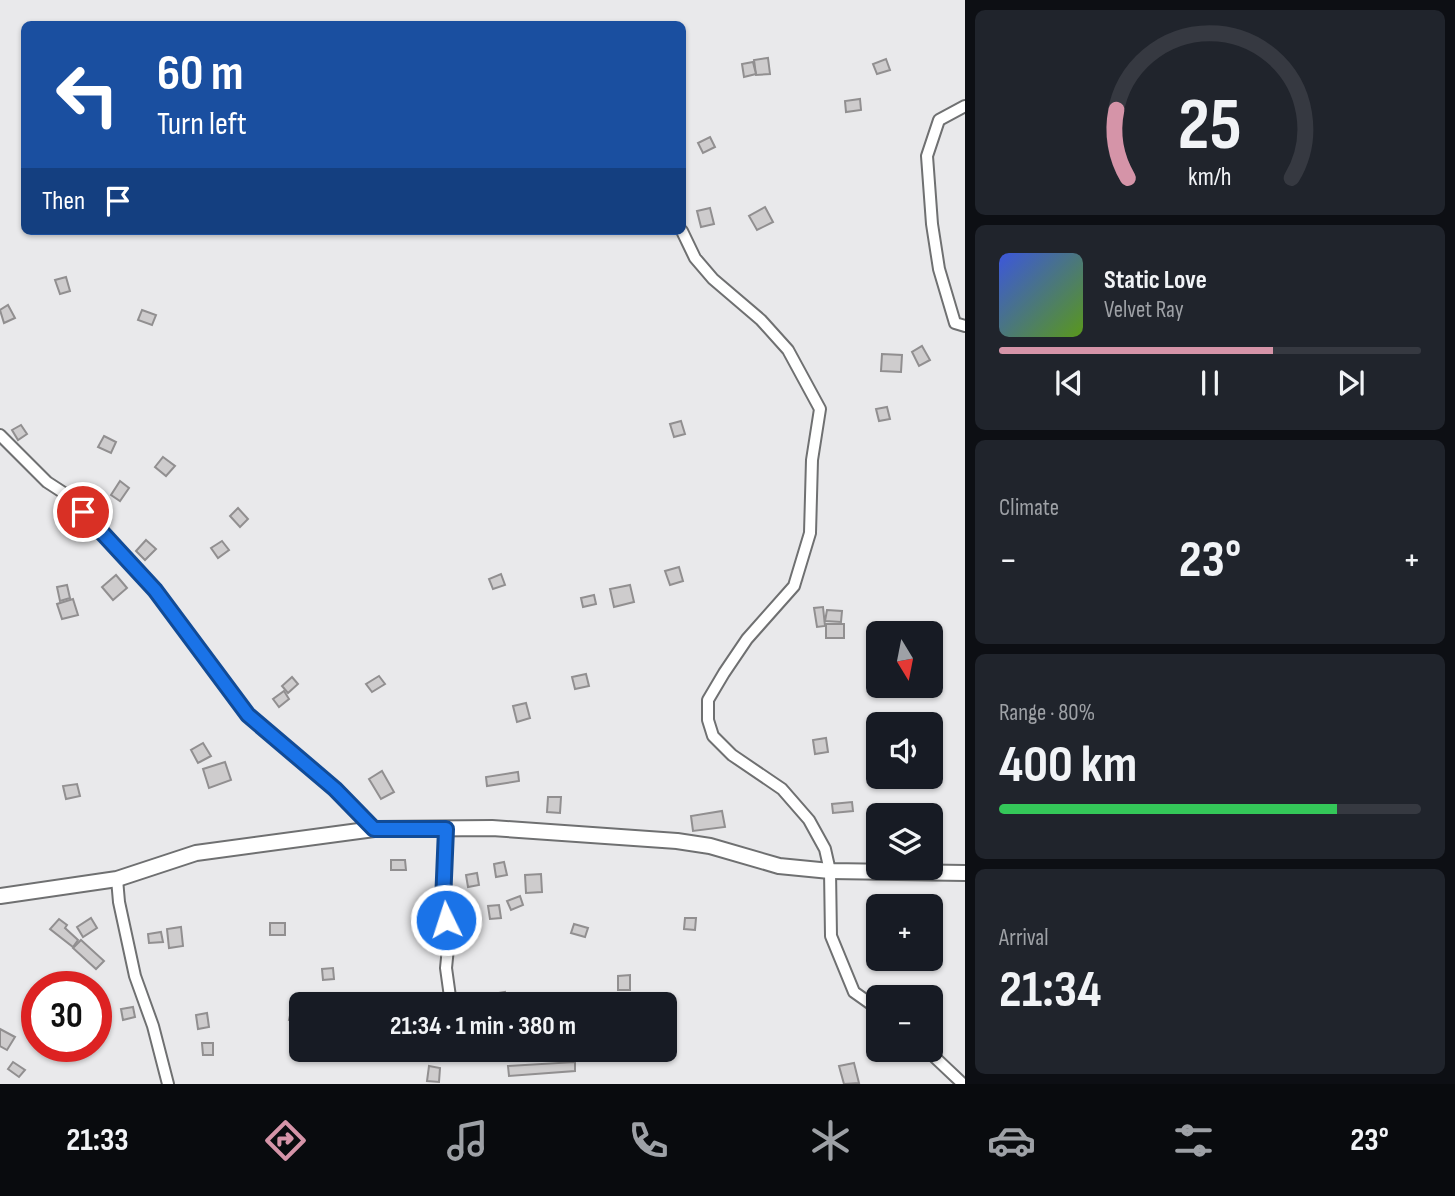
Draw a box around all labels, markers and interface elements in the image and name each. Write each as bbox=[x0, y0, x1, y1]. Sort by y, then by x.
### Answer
text: 60 m bbox=[157, 45, 244, 104]
icon: left bbox=[42, 49, 133, 140]
text: 25 bbox=[1178, 83, 1242, 171]
text: Turn left bbox=[157, 105, 247, 144]
text: km/h bbox=[1188, 162, 1232, 193]
icon: arrive bbox=[99, 182, 137, 220]
text: Then bbox=[42, 186, 85, 217]
text: Static Love bbox=[1104, 265, 1207, 296]
text: Velvet Ray bbox=[1104, 296, 1184, 324]
icon: previous bbox=[1050, 364, 1088, 402]
icon: pause bbox=[1191, 364, 1229, 402]
icon: next bbox=[1332, 364, 1370, 402]
pin bbox=[53, 482, 113, 542]
icon: arrive bbox=[64, 493, 102, 531]
text: Climate bbox=[999, 494, 1059, 522]
text: 23° bbox=[1179, 529, 1241, 592]
text: − bbox=[999, 538, 1018, 583]
text: + bbox=[1402, 538, 1421, 583]
north arrow bbox=[866, 621, 943, 698]
map controls bbox=[866, 621, 943, 1062]
text: Range · 80% bbox=[999, 699, 1095, 727]
button: sound bbox=[866, 712, 943, 789]
text: 400 km bbox=[999, 734, 1137, 797]
button: layers bbox=[866, 803, 943, 880]
position arrow bbox=[409, 883, 483, 957]
button: + bbox=[866, 894, 943, 971]
text: Arrival bbox=[999, 924, 1048, 952]
text: 21:34 bbox=[999, 959, 1101, 1022]
speed limit sign: 30 bbox=[21, 971, 112, 1062]
button: − bbox=[866, 985, 943, 1062]
text: 21:34 · 1 min · 380 m bbox=[390, 1011, 576, 1042]
icon: directions bbox=[261, 1116, 310, 1165]
icon: music bbox=[443, 1116, 492, 1165]
icon: phone bbox=[624, 1116, 673, 1165]
icon: climate bbox=[806, 1116, 855, 1165]
icon: car bbox=[987, 1116, 1036, 1165]
icon: filters bbox=[1169, 1116, 1218, 1165]
text: 21:33 bbox=[66, 1121, 129, 1160]
text: 23° bbox=[1350, 1121, 1389, 1160]

